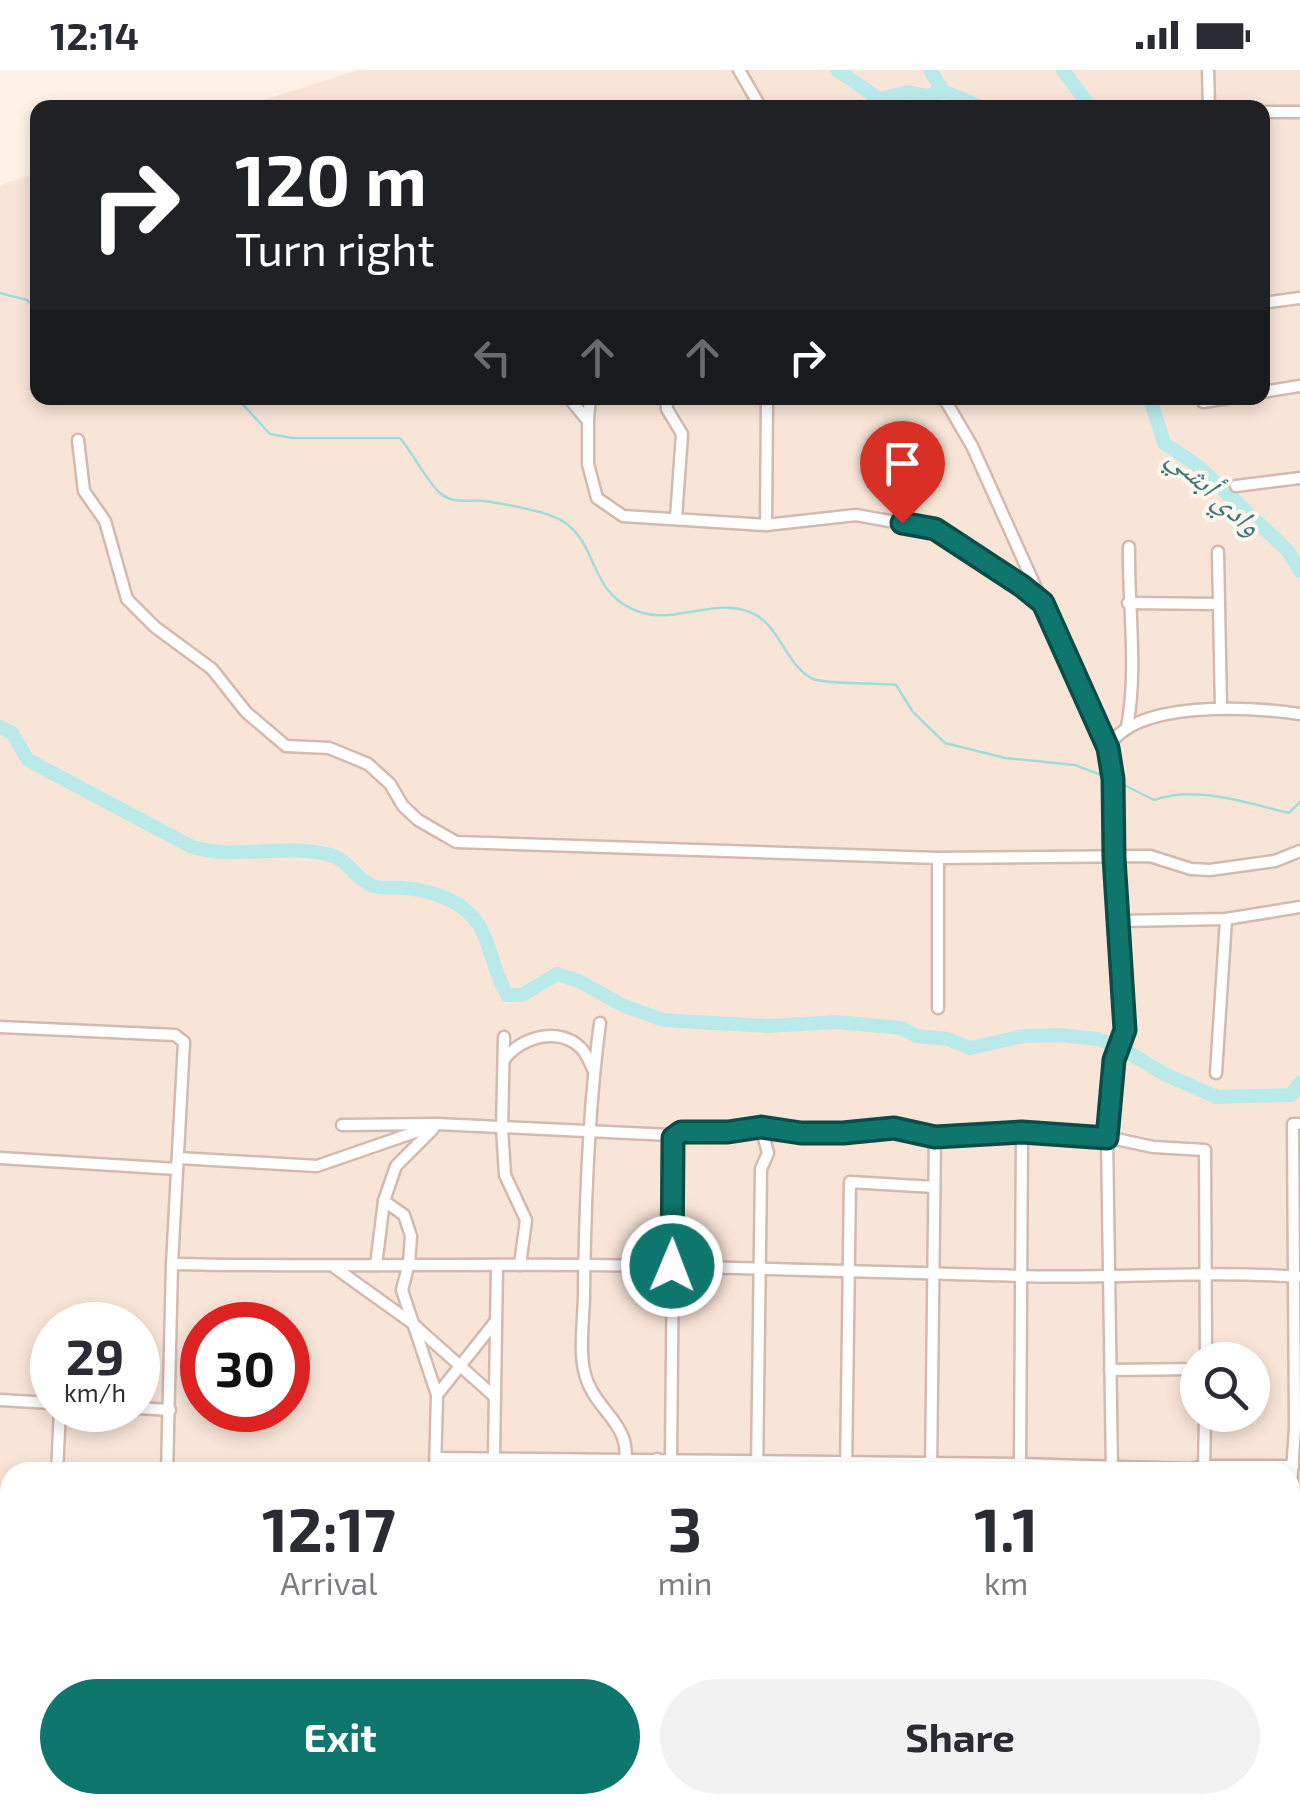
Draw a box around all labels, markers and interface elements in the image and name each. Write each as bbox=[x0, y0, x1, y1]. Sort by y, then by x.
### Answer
text: 12:14 bbox=[50, 12, 139, 58]
text: 120 m bbox=[235, 136, 427, 220]
icon: right bbox=[70, 140, 200, 270]
text: Turn right bbox=[235, 221, 435, 275]
icon: left bbox=[465, 330, 520, 385]
icon: ahead bbox=[570, 330, 625, 385]
icon: ahead bbox=[675, 330, 730, 385]
icon: right bbox=[780, 330, 835, 385]
pin bbox=[860, 421, 945, 524]
icon: arrive bbox=[875, 436, 930, 491]
water label: وادي أبشي bbox=[1157, 438, 1270, 548]
position arrow bbox=[620, 1214, 724, 1318]
speed limit sign: 30 bbox=[180, 1302, 310, 1432]
text: 29 bbox=[66, 1325, 124, 1385]
map controls bbox=[1180, 1342, 1270, 1432]
button: search bbox=[1180, 1342, 1270, 1432]
text: km/h bbox=[64, 1377, 126, 1407]
text: 12:17 bbox=[262, 1492, 396, 1564]
text: 3 bbox=[668, 1492, 702, 1564]
text: 1.1 bbox=[974, 1492, 1038, 1564]
text: Arrival bbox=[280, 1563, 378, 1601]
text: min bbox=[658, 1563, 712, 1601]
text: km bbox=[984, 1563, 1028, 1601]
button: Exit bbox=[40, 1679, 640, 1794]
button: Share bbox=[660, 1679, 1260, 1794]

